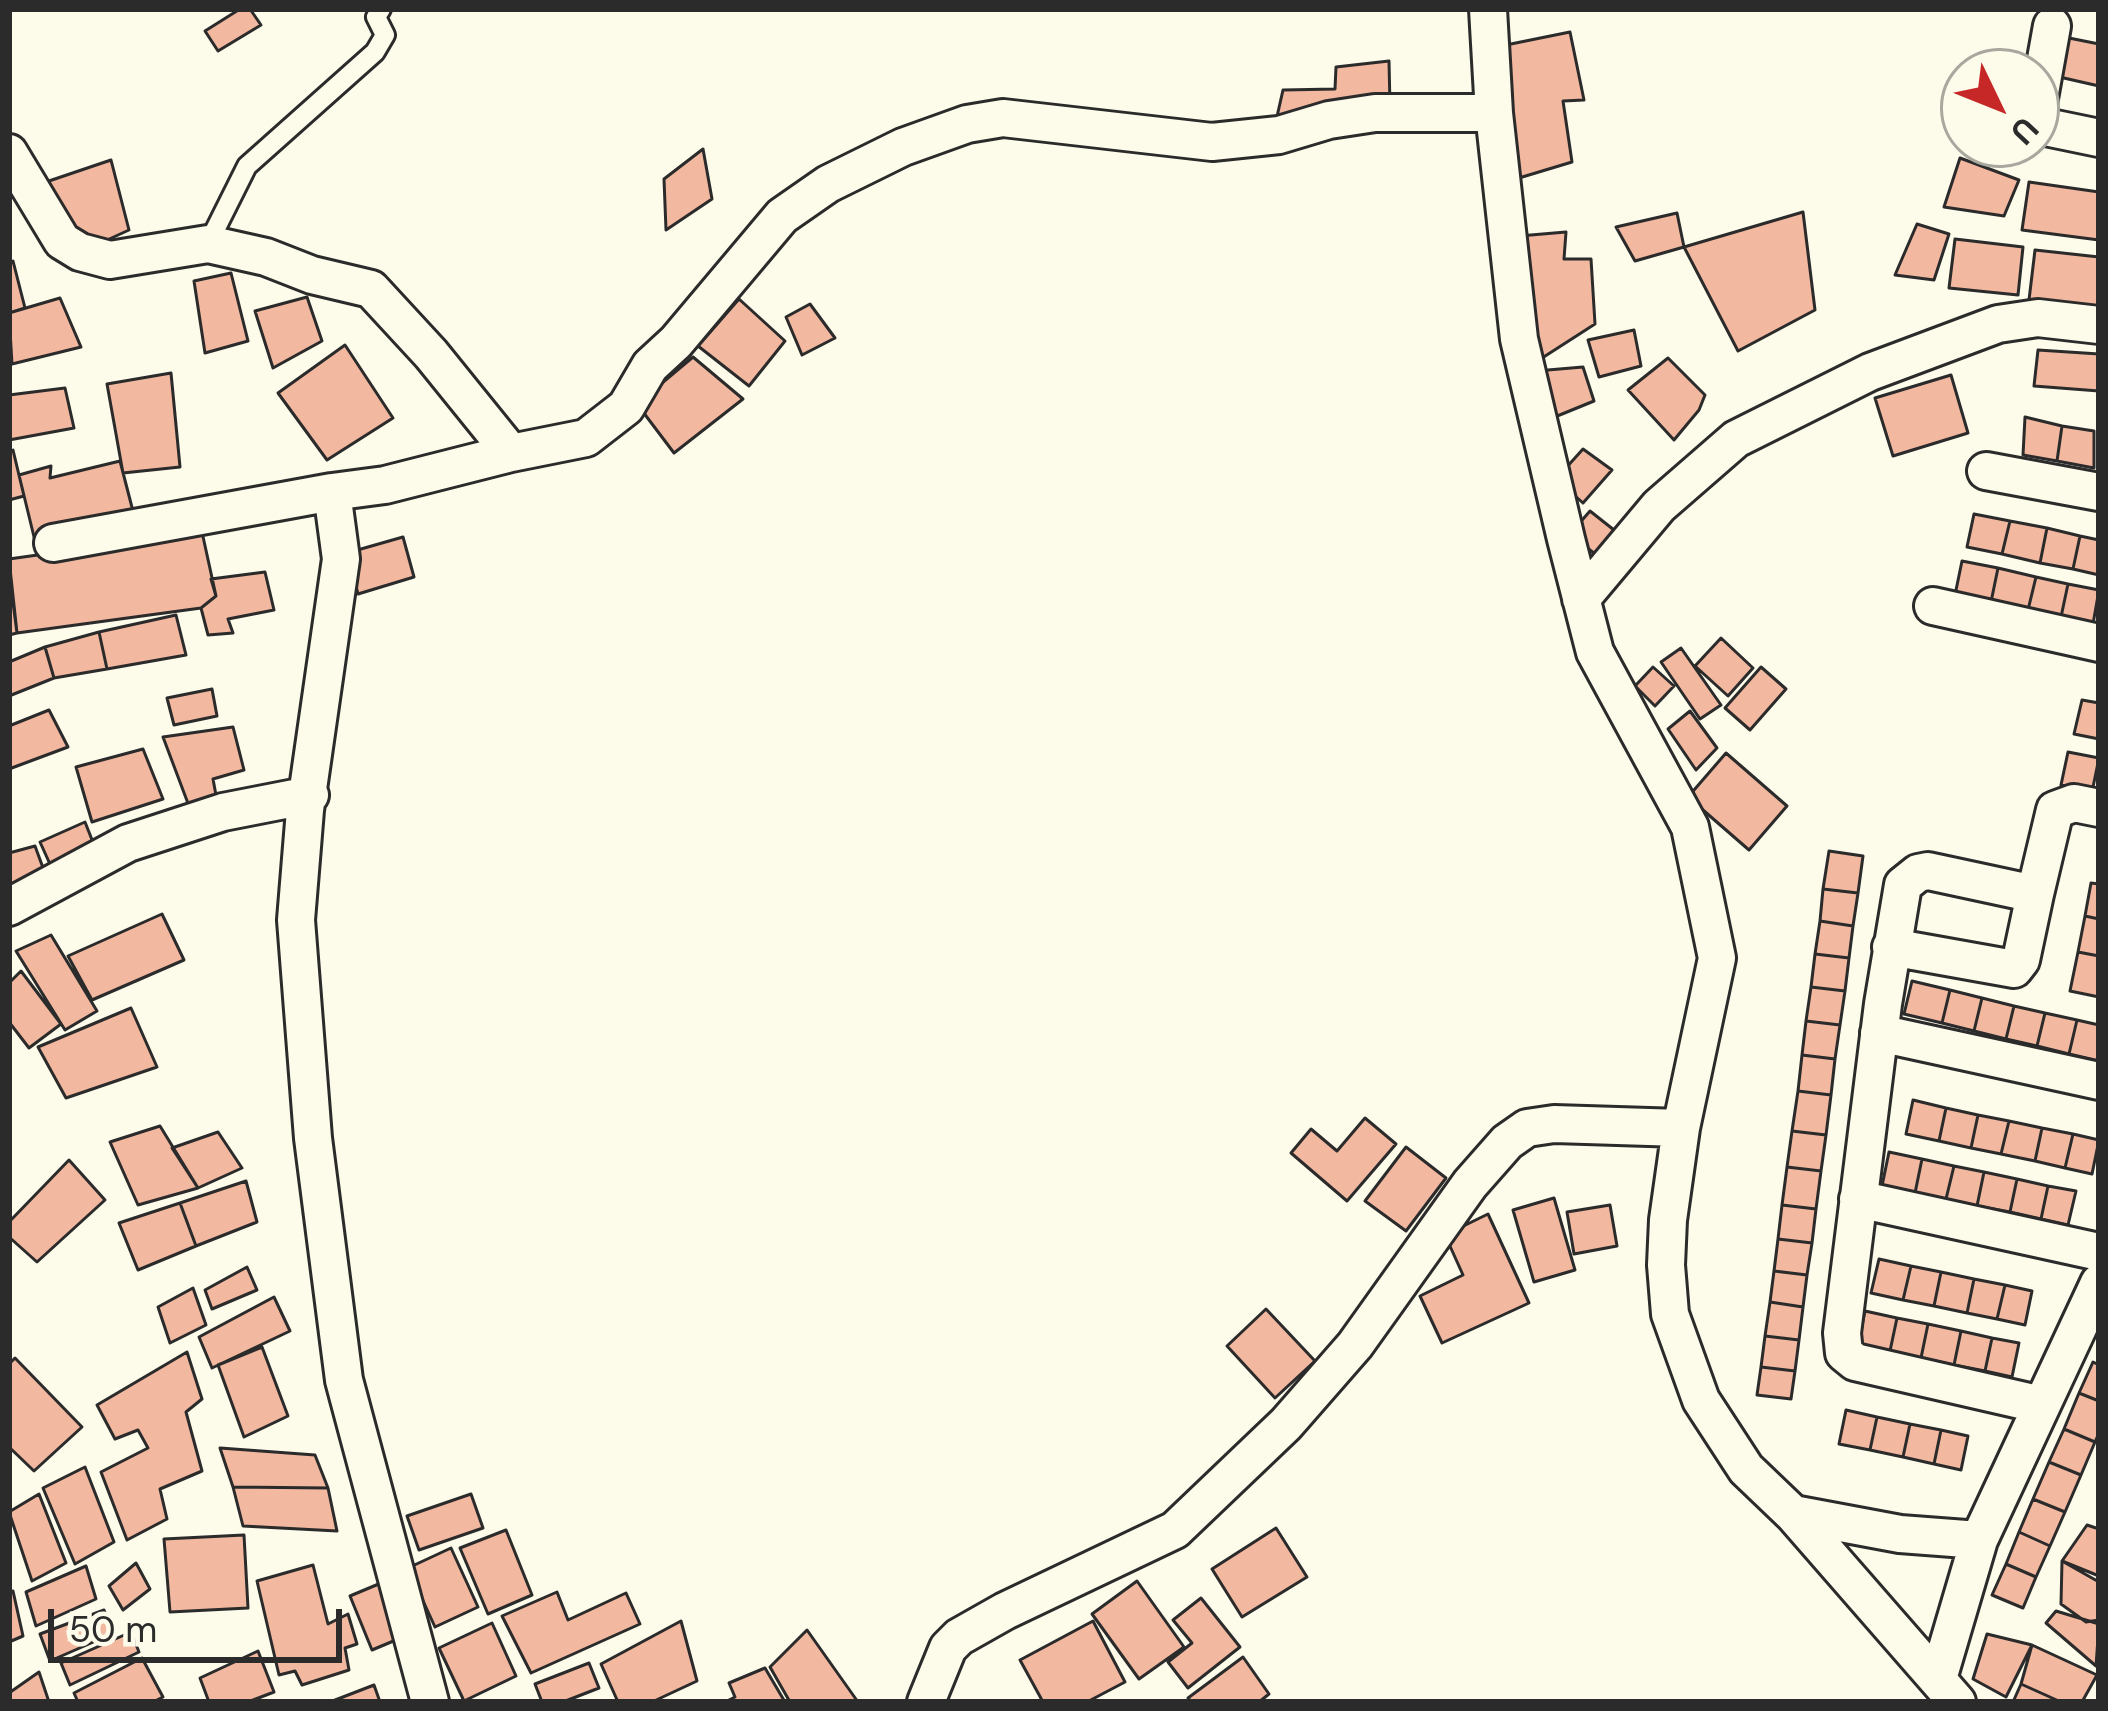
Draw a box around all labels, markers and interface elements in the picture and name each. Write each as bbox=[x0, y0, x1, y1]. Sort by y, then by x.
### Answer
north arrow bbox=[1940, 48, 2060, 168]
text: U bbox=[2001, 108, 2048, 154]
scale bar bbox=[54, 1585, 348, 1659]
text: 50 m bbox=[69, 1606, 157, 1653]

